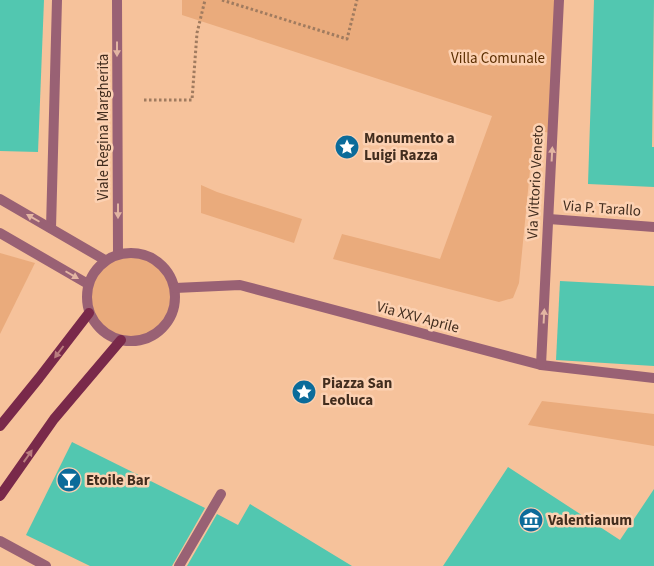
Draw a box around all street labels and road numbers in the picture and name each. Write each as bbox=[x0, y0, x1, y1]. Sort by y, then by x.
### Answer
street label: Viale Regina Margherita bbox=[93, 54, 114, 200]
street label: Via Vittorio Veneto bbox=[522, 124, 549, 240]
street label: Via P. Tarallo bbox=[562, 195, 642, 222]
street label: Via XXV Aprile bbox=[374, 296, 462, 339]

